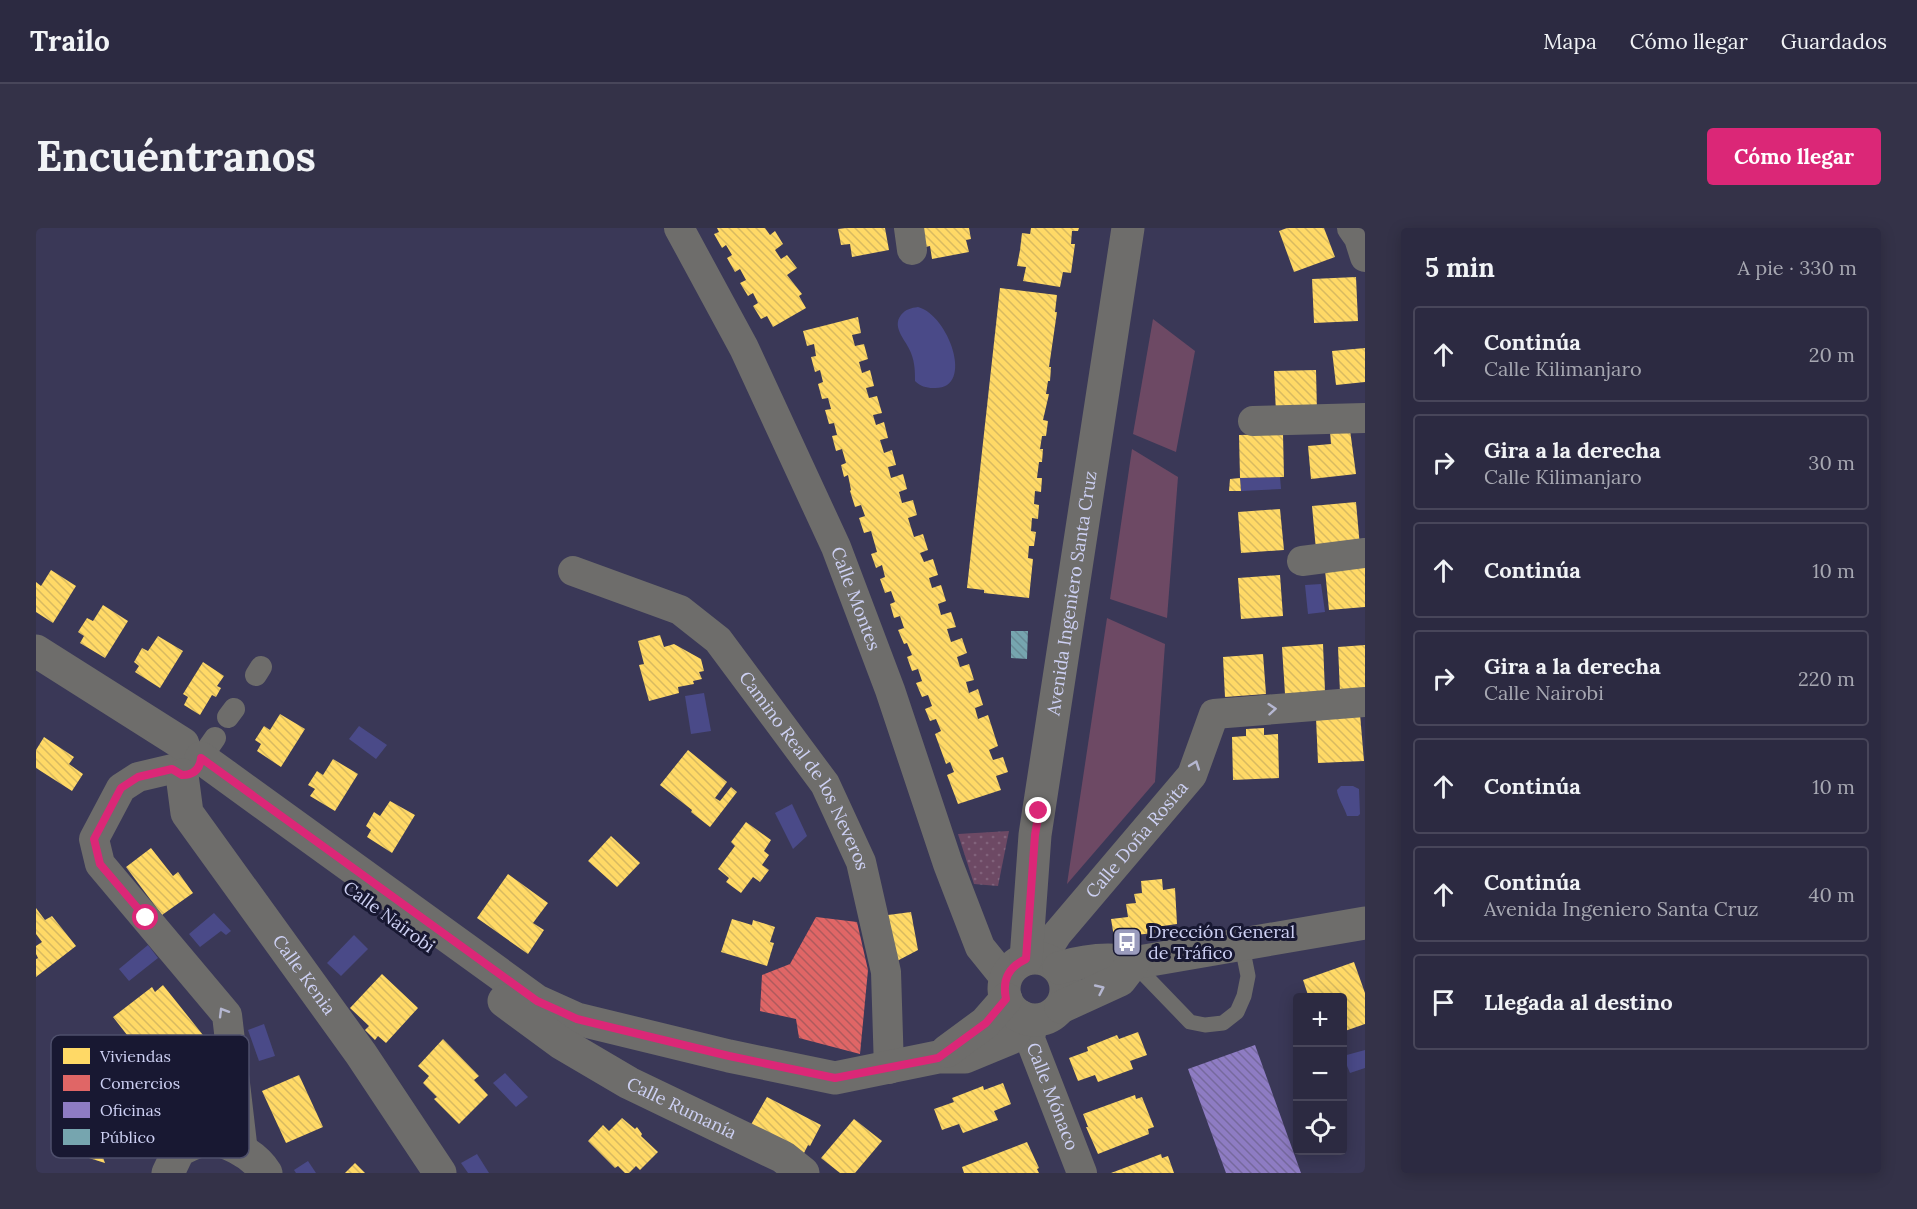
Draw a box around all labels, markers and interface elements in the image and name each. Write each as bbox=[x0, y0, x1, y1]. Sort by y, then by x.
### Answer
text: Trailo bbox=[30, 23, 110, 59]
text: Mapa bbox=[1543, 28, 1597, 55]
text: Cómo llegar bbox=[1630, 28, 1748, 55]
text: Guardados bbox=[1781, 28, 1887, 55]
button: Cómo llegar bbox=[1707, 128, 1881, 185]
text: Encuéntranos bbox=[36, 129, 316, 183]
text: 5 min bbox=[1425, 251, 1495, 284]
text: A pie · 330 m bbox=[1737, 255, 1857, 280]
text: Continúa bbox=[1484, 328, 1581, 356]
icon: ahead bbox=[1427, 338, 1460, 371]
text: 20 m bbox=[1809, 342, 1855, 367]
text: Calle Kilimanjaro bbox=[1484, 356, 1642, 381]
text: Gira a la derecha bbox=[1484, 436, 1661, 464]
icon: right bbox=[1427, 446, 1460, 479]
text: 30 m bbox=[1808, 450, 1855, 475]
text: Calle Kilimanjaro bbox=[1484, 464, 1642, 489]
street label: Avenida Ingeniero Santa Cruz bbox=[1041, 469, 1102, 718]
street label: Calle Montes bbox=[826, 544, 886, 654]
icon: ahead bbox=[1427, 554, 1460, 587]
text: Continúa bbox=[1484, 556, 1581, 584]
text: 10 m bbox=[1812, 558, 1855, 583]
text: Gira a la derecha bbox=[1484, 652, 1661, 680]
icon: right bbox=[1427, 662, 1460, 695]
text: 220 m bbox=[1798, 666, 1855, 691]
street label: Camino Real de los Neveros bbox=[734, 667, 874, 872]
text: Calle Nairobi bbox=[1484, 680, 1604, 705]
one-way arrow bbox=[1268, 703, 1277, 716]
one-way arrow bbox=[1188, 760, 1201, 771]
icon: ahead bbox=[1427, 770, 1460, 803]
text: Continúa bbox=[1484, 772, 1581, 800]
text: 10 m bbox=[1812, 774, 1855, 799]
street label: Calle Doña Rosita bbox=[1080, 776, 1193, 903]
route end bbox=[1025, 797, 1051, 823]
text: Continúa bbox=[1484, 868, 1581, 896]
street label: Calle Nairobi bbox=[339, 876, 440, 958]
icon: ahead bbox=[1427, 878, 1460, 911]
text: 40 m bbox=[1809, 882, 1855, 907]
text: Avenida Ingeniero Santa Cruz bbox=[1484, 896, 1759, 921]
route start bbox=[132, 904, 158, 930]
place label: Drección General de Tráfico bbox=[1148, 920, 1295, 964]
bus stop icon: Drección General de Tráfico bbox=[1111, 926, 1143, 958]
street label: Calle Kenia bbox=[268, 930, 341, 1019]
one-way arrow bbox=[1094, 984, 1105, 996]
icon: arrive bbox=[1427, 986, 1460, 1019]
text: Llegada al destino bbox=[1484, 988, 1673, 1016]
map controls bbox=[1293, 993, 1347, 1155]
button: + bbox=[1293, 993, 1347, 1047]
one-way arrow bbox=[219, 1008, 230, 1019]
legend bbox=[51, 1035, 249, 1158]
street label: Calle Mónaco bbox=[1022, 1039, 1084, 1153]
text: Viviendas bbox=[99, 1046, 171, 1066]
button: − bbox=[1293, 1047, 1347, 1101]
street label: Calle Rumanía bbox=[623, 1072, 740, 1144]
text: Comercios bbox=[100, 1073, 180, 1093]
text: Oficinas bbox=[100, 1100, 161, 1120]
button: locate bbox=[1293, 1101, 1347, 1155]
text: Público bbox=[100, 1127, 155, 1147]

